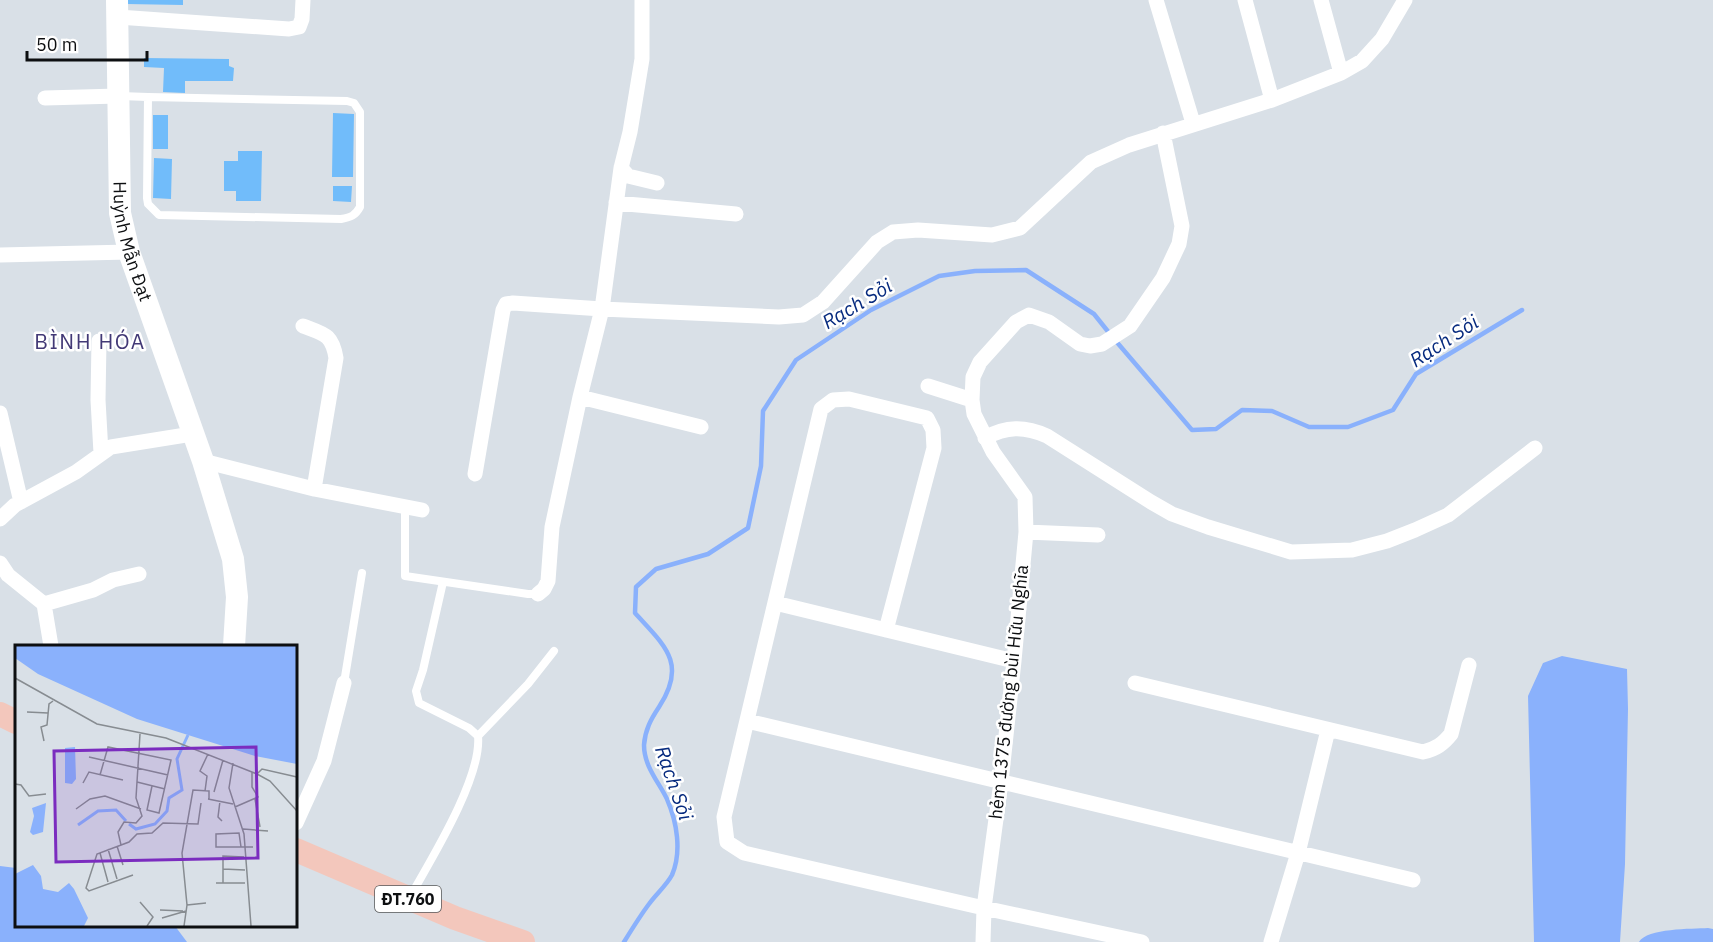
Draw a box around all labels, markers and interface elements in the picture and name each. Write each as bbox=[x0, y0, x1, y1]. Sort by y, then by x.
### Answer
scale bar bbox=[27, 24, 147, 62]
text: 50 m bbox=[36, 33, 78, 56]
street label: Huỳnh Mẫn Đạt bbox=[109, 181, 158, 304]
water label: Rạch Sỏi bbox=[817, 272, 897, 335]
water label: Rạch Sỏi bbox=[1404, 308, 1484, 373]
district label: BÌNH HÓA bbox=[34, 327, 146, 355]
street label: hẻm 1375 đường bùi Hữu Nghĩa bbox=[984, 563, 1033, 820]
inset map bbox=[15, 645, 297, 927]
water label: Rạch Sỏi bbox=[649, 742, 700, 824]
road number: ĐT.760 bbox=[375, 886, 441, 912]

